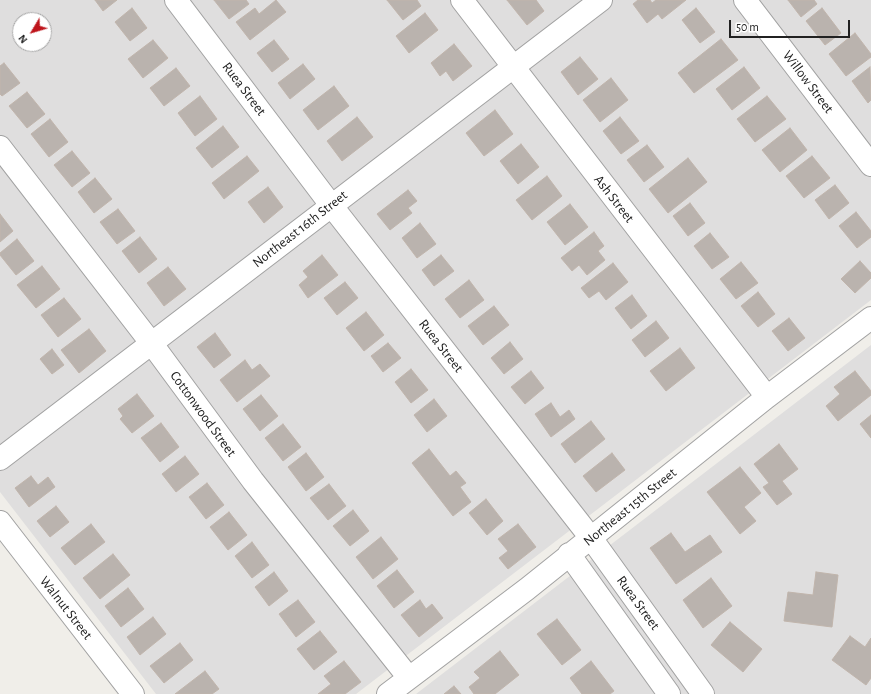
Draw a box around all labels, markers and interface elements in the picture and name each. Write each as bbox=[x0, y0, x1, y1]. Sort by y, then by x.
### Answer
north arrow bbox=[12, 12, 52, 52]
scale bar bbox=[731, 12, 852, 38]
text: 50 m bbox=[736, 21, 759, 33]
text: N bbox=[16, 33, 30, 45]
street label: Willow Street bbox=[779, 47, 837, 117]
street label: Ruea Street bbox=[218, 59, 270, 119]
street label: Ash Street bbox=[590, 172, 638, 226]
street label: Northeast 16th Street bbox=[249, 187, 351, 271]
street label: Ruea Street bbox=[415, 316, 467, 376]
street label: Cottonwood Street bbox=[166, 368, 240, 460]
street label: Northeast 15th Street bbox=[580, 464, 680, 550]
street label: Walnut Street bbox=[36, 573, 96, 643]
street label: Ruea Street bbox=[613, 573, 663, 633]

